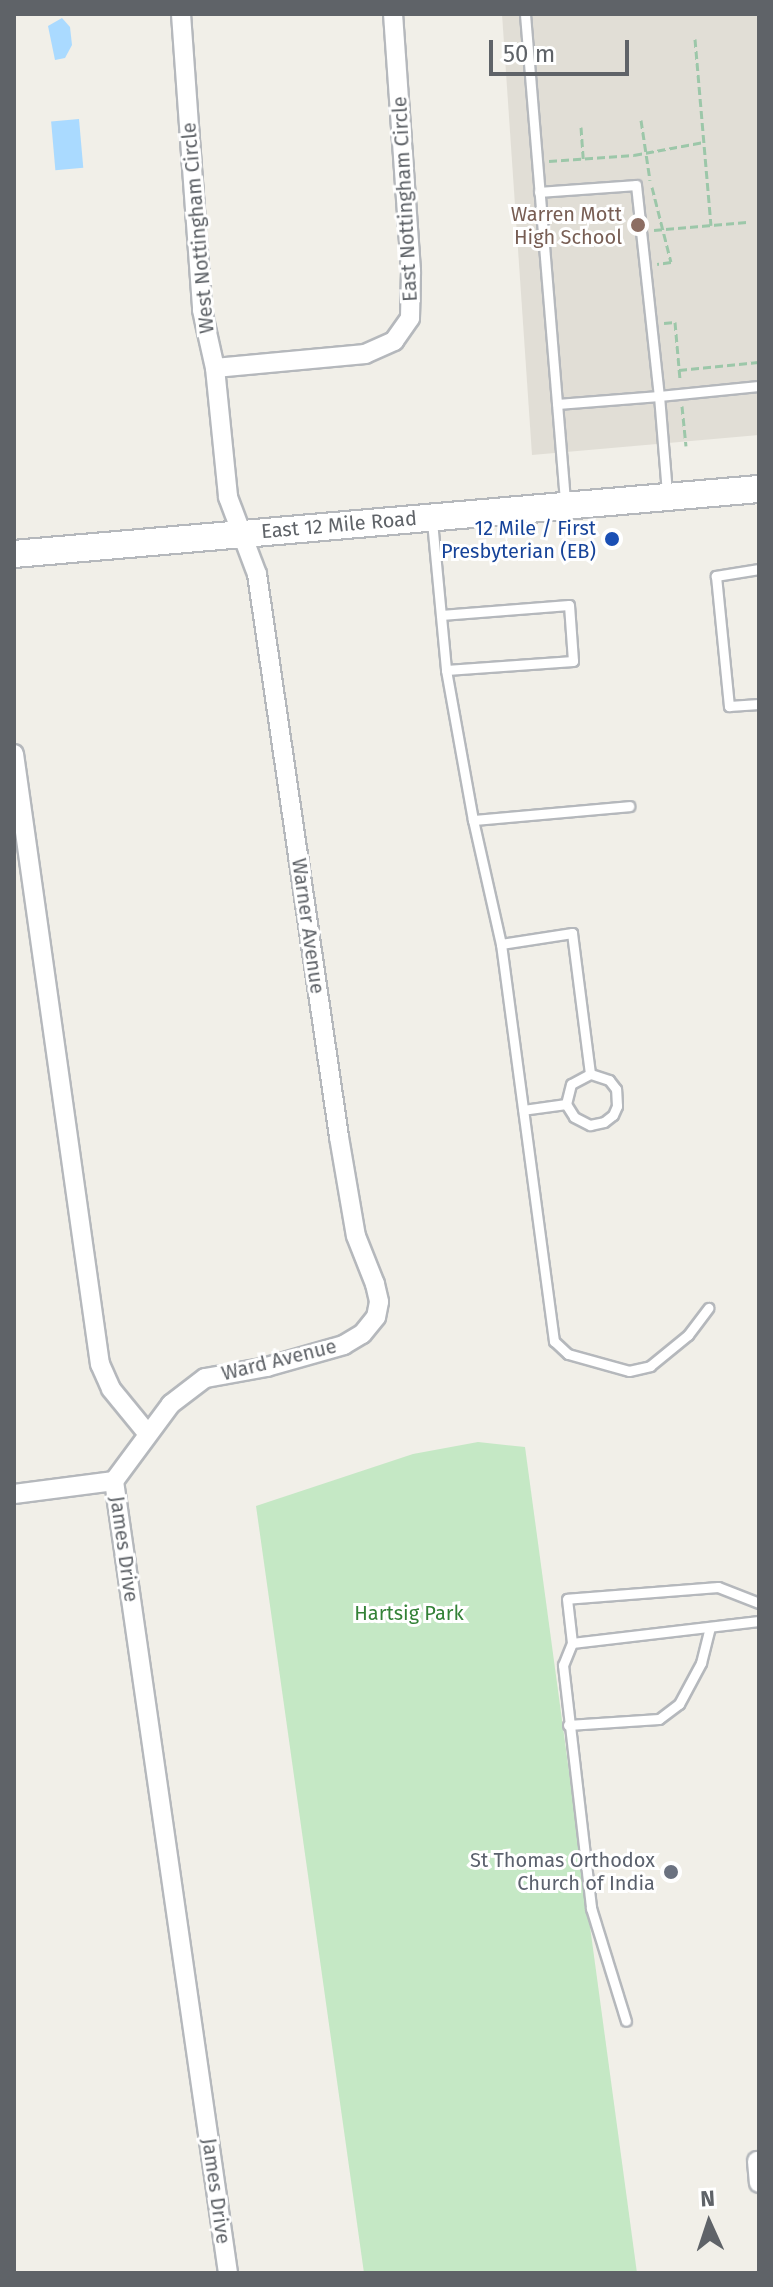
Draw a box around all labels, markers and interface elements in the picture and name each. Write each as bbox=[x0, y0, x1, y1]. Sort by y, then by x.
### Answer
scale bar bbox=[493, 24, 633, 74]
text: 50 m bbox=[503, 40, 555, 68]
street label: East Nottingham Circle bbox=[388, 96, 422, 302]
street label: West Nottingham Circle bbox=[177, 121, 219, 335]
place label: Warren Mott High School bbox=[511, 202, 622, 249]
marker: Warren Mott High School bbox=[629, 216, 647, 234]
street label: East 12 Mile Road bbox=[260, 506, 418, 544]
place label: 12 Mile / First Presbyterian (EB) bbox=[441, 516, 596, 563]
marker: 12 Mile / First Presbyterian (EB) bbox=[603, 530, 621, 548]
street label: Warner Avenue bbox=[287, 857, 329, 995]
street label: Ward Avenue bbox=[219, 1334, 339, 1386]
street label: James Drive bbox=[105, 1495, 143, 1603]
park label: Hartsig Park bbox=[354, 1601, 464, 1625]
place label: St Thomas Orthodox Church of India bbox=[470, 1848, 655, 1895]
marker: St Thomas Orthodox Church of India bbox=[662, 1863, 680, 1881]
street label: James Drive bbox=[197, 2137, 235, 2245]
north arrow bbox=[669, 2183, 749, 2263]
text: N bbox=[700, 2185, 716, 2212]

